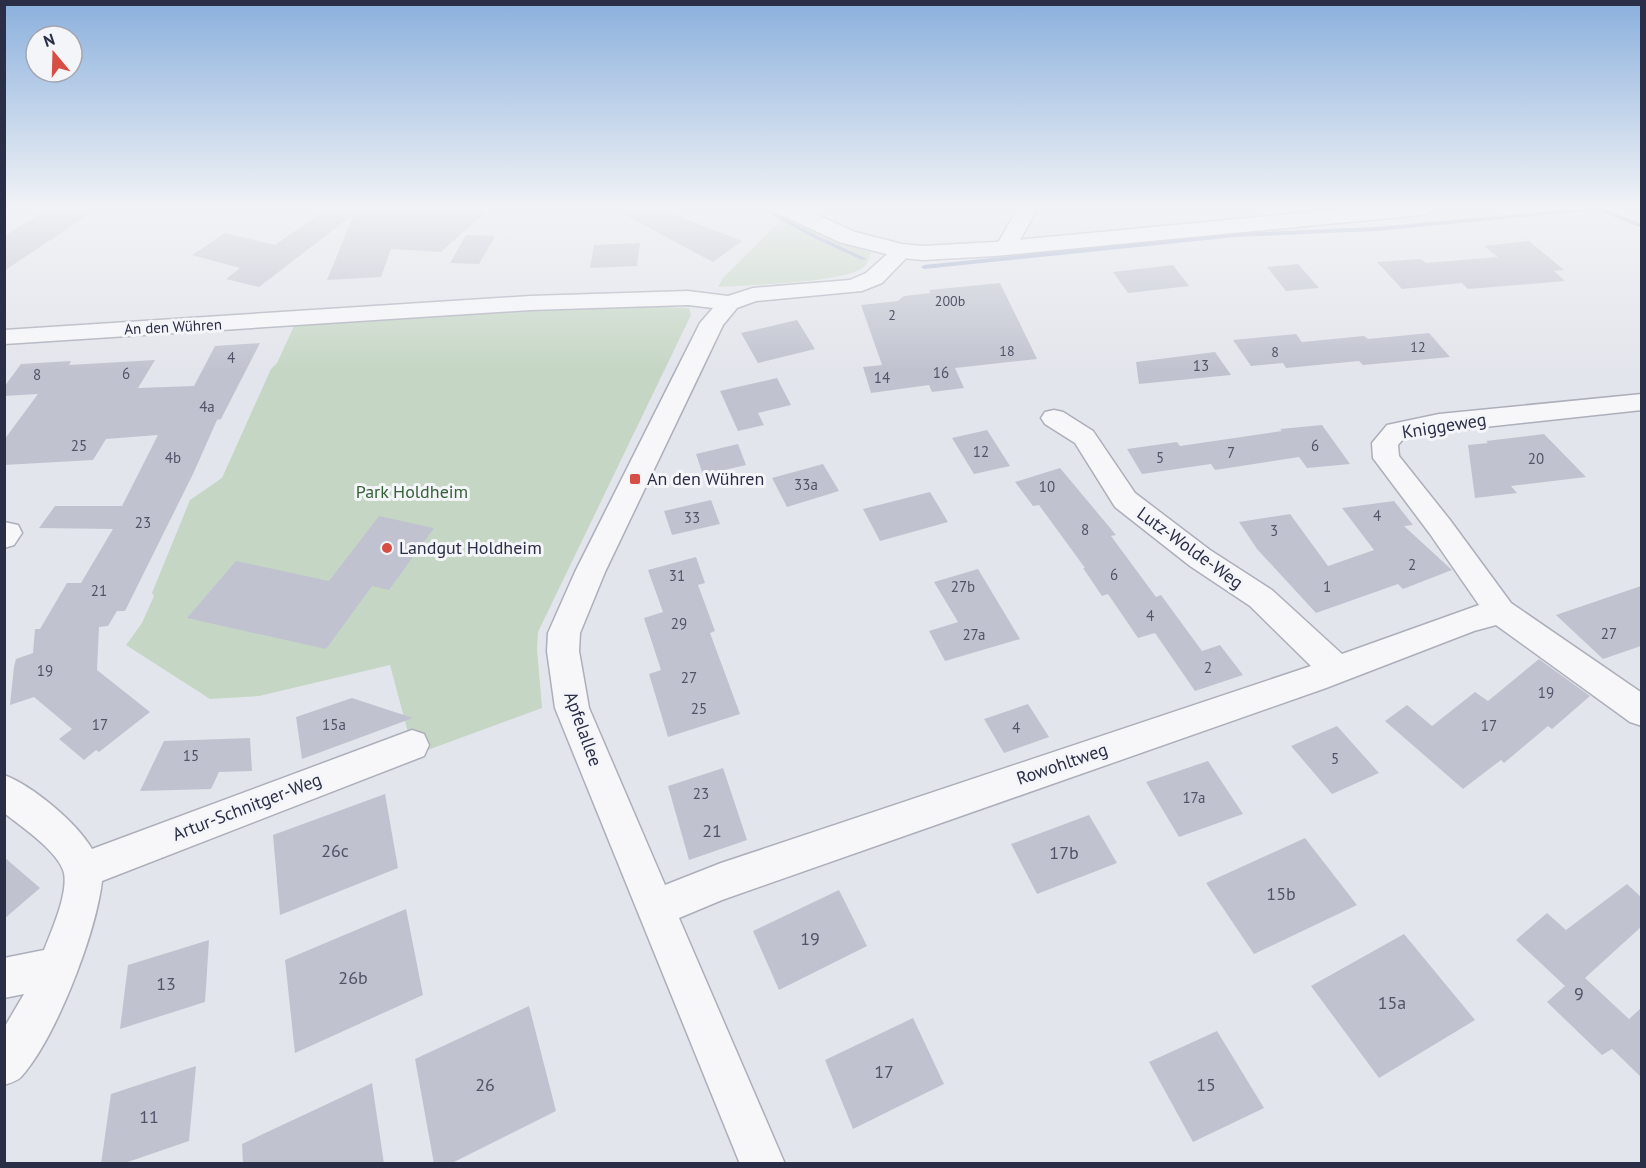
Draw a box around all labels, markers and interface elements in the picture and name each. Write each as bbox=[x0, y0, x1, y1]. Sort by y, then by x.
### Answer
north arrow bbox=[24, 24, 84, 84]
text: N bbox=[41, 29, 57, 51]
house number: 200b bbox=[935, 292, 965, 310]
house number: 2 bbox=[888, 306, 896, 324]
street label: An den Wühren bbox=[124, 314, 222, 339]
house number: 12 bbox=[1410, 338, 1426, 356]
house number: 18 bbox=[999, 342, 1015, 360]
house number: 8 bbox=[1271, 343, 1279, 361]
house number: 4 bbox=[227, 348, 235, 367]
house number: 13 bbox=[1193, 356, 1209, 375]
house number: 16 bbox=[933, 363, 949, 382]
house number: 6 bbox=[122, 364, 130, 383]
house number: 8 bbox=[33, 365, 41, 384]
house number: 14 bbox=[874, 368, 890, 387]
house number: 4a bbox=[199, 397, 215, 416]
street label: Kniggeweg bbox=[1400, 407, 1488, 444]
house number: 25 bbox=[71, 436, 87, 455]
house number: 6 bbox=[1311, 436, 1319, 455]
house number: 12 bbox=[973, 442, 989, 461]
house number: 7 bbox=[1227, 443, 1235, 462]
house number: 4b bbox=[165, 448, 181, 467]
house number: 5 bbox=[1156, 448, 1164, 467]
house number: 20 bbox=[1528, 449, 1544, 468]
place label: An den Wühren bbox=[647, 467, 764, 490]
marker: An den Wühren bbox=[628, 472, 642, 486]
house number: 33a bbox=[794, 475, 818, 494]
house number: 10 bbox=[1039, 477, 1055, 496]
park label: Park Holdheim bbox=[356, 480, 468, 503]
street label: Lutz-Wolde-Weg bbox=[1133, 501, 1248, 594]
house number: 4 bbox=[1373, 506, 1381, 525]
house number: 33 bbox=[684, 508, 700, 527]
house number: 23 bbox=[135, 513, 151, 532]
house number: 8 bbox=[1081, 520, 1089, 539]
house number: 3 bbox=[1270, 521, 1278, 540]
place label: Landgut Holdheim bbox=[399, 536, 542, 559]
marker: Landgut Holdheim bbox=[380, 541, 394, 555]
house number: 2 bbox=[1408, 555, 1416, 574]
house number: 6 bbox=[1110, 565, 1118, 584]
house number: 31 bbox=[669, 566, 685, 585]
house number: 27b bbox=[951, 577, 975, 596]
house number: 1 bbox=[1323, 577, 1331, 596]
house number: 21 bbox=[91, 581, 107, 600]
house number: 4 bbox=[1146, 606, 1154, 625]
house number: 29 bbox=[671, 614, 687, 633]
house number: 27 bbox=[1601, 624, 1617, 643]
house number: 27a bbox=[962, 625, 986, 644]
house number: 2 bbox=[1204, 658, 1212, 677]
house number: 19 bbox=[37, 661, 53, 680]
house number: 27 bbox=[681, 668, 697, 687]
house number: 19 bbox=[1538, 683, 1554, 702]
street label: Apfelallee bbox=[559, 688, 608, 769]
house number: 25 bbox=[691, 699, 707, 718]
house number: 17 bbox=[92, 715, 108, 734]
house number: 15a bbox=[322, 715, 346, 734]
house number: 17 bbox=[1481, 716, 1497, 735]
house number: 4 bbox=[1012, 718, 1020, 737]
street label: Rowohltweg bbox=[1013, 737, 1110, 790]
house number: 15 bbox=[183, 746, 199, 765]
house number: 5 bbox=[1331, 749, 1339, 768]
street label: Artur-Schnitger-Weg bbox=[169, 768, 325, 846]
house number: 23 bbox=[693, 784, 709, 803]
house number: 17a bbox=[1182, 788, 1206, 807]
house number: 21 bbox=[702, 819, 722, 842]
house number: 26c bbox=[321, 839, 349, 862]
house number: 17b bbox=[1049, 841, 1079, 864]
house number: 15b bbox=[1266, 882, 1296, 905]
house number: 19 bbox=[800, 927, 820, 950]
house number: 26b bbox=[338, 966, 368, 989]
house number: 13 bbox=[156, 972, 176, 995]
house number: 9 bbox=[1574, 982, 1584, 1005]
house number: 15a bbox=[1378, 991, 1406, 1014]
house number: 17 bbox=[874, 1060, 894, 1083]
house number: 26 bbox=[475, 1073, 495, 1096]
house number: 15 bbox=[1196, 1073, 1216, 1096]
house number: 11 bbox=[139, 1105, 159, 1128]

